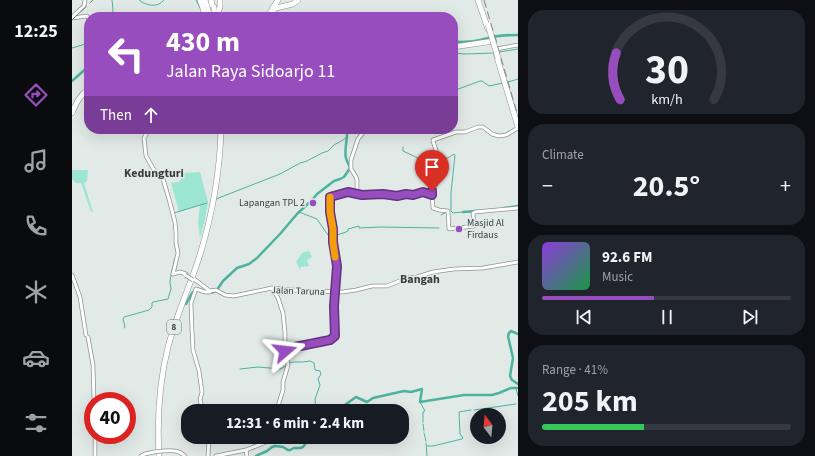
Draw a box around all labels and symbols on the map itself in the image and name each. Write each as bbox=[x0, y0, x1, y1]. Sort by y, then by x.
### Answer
pin bbox=[415, 150, 449, 191]
district label: Kedungturi bbox=[124, 165, 184, 182]
place label: Lapangan TPL 2 bbox=[239, 196, 305, 210]
marker: Lapangan TPL 2 bbox=[308, 198, 318, 208]
place label: Masjid Al Firdaus bbox=[467, 216, 504, 242]
marker: Masjid Al Firdaus bbox=[454, 224, 464, 234]
district label: Bangah bbox=[400, 271, 440, 288]
street label: Jalan Taruna bbox=[271, 283, 325, 299]
road number: 8 bbox=[167, 320, 181, 334]
position arrow bbox=[264, 330, 306, 372]
speed limit sign: 40 bbox=[84, 392, 136, 444]
north arrow bbox=[470, 408, 506, 444]

